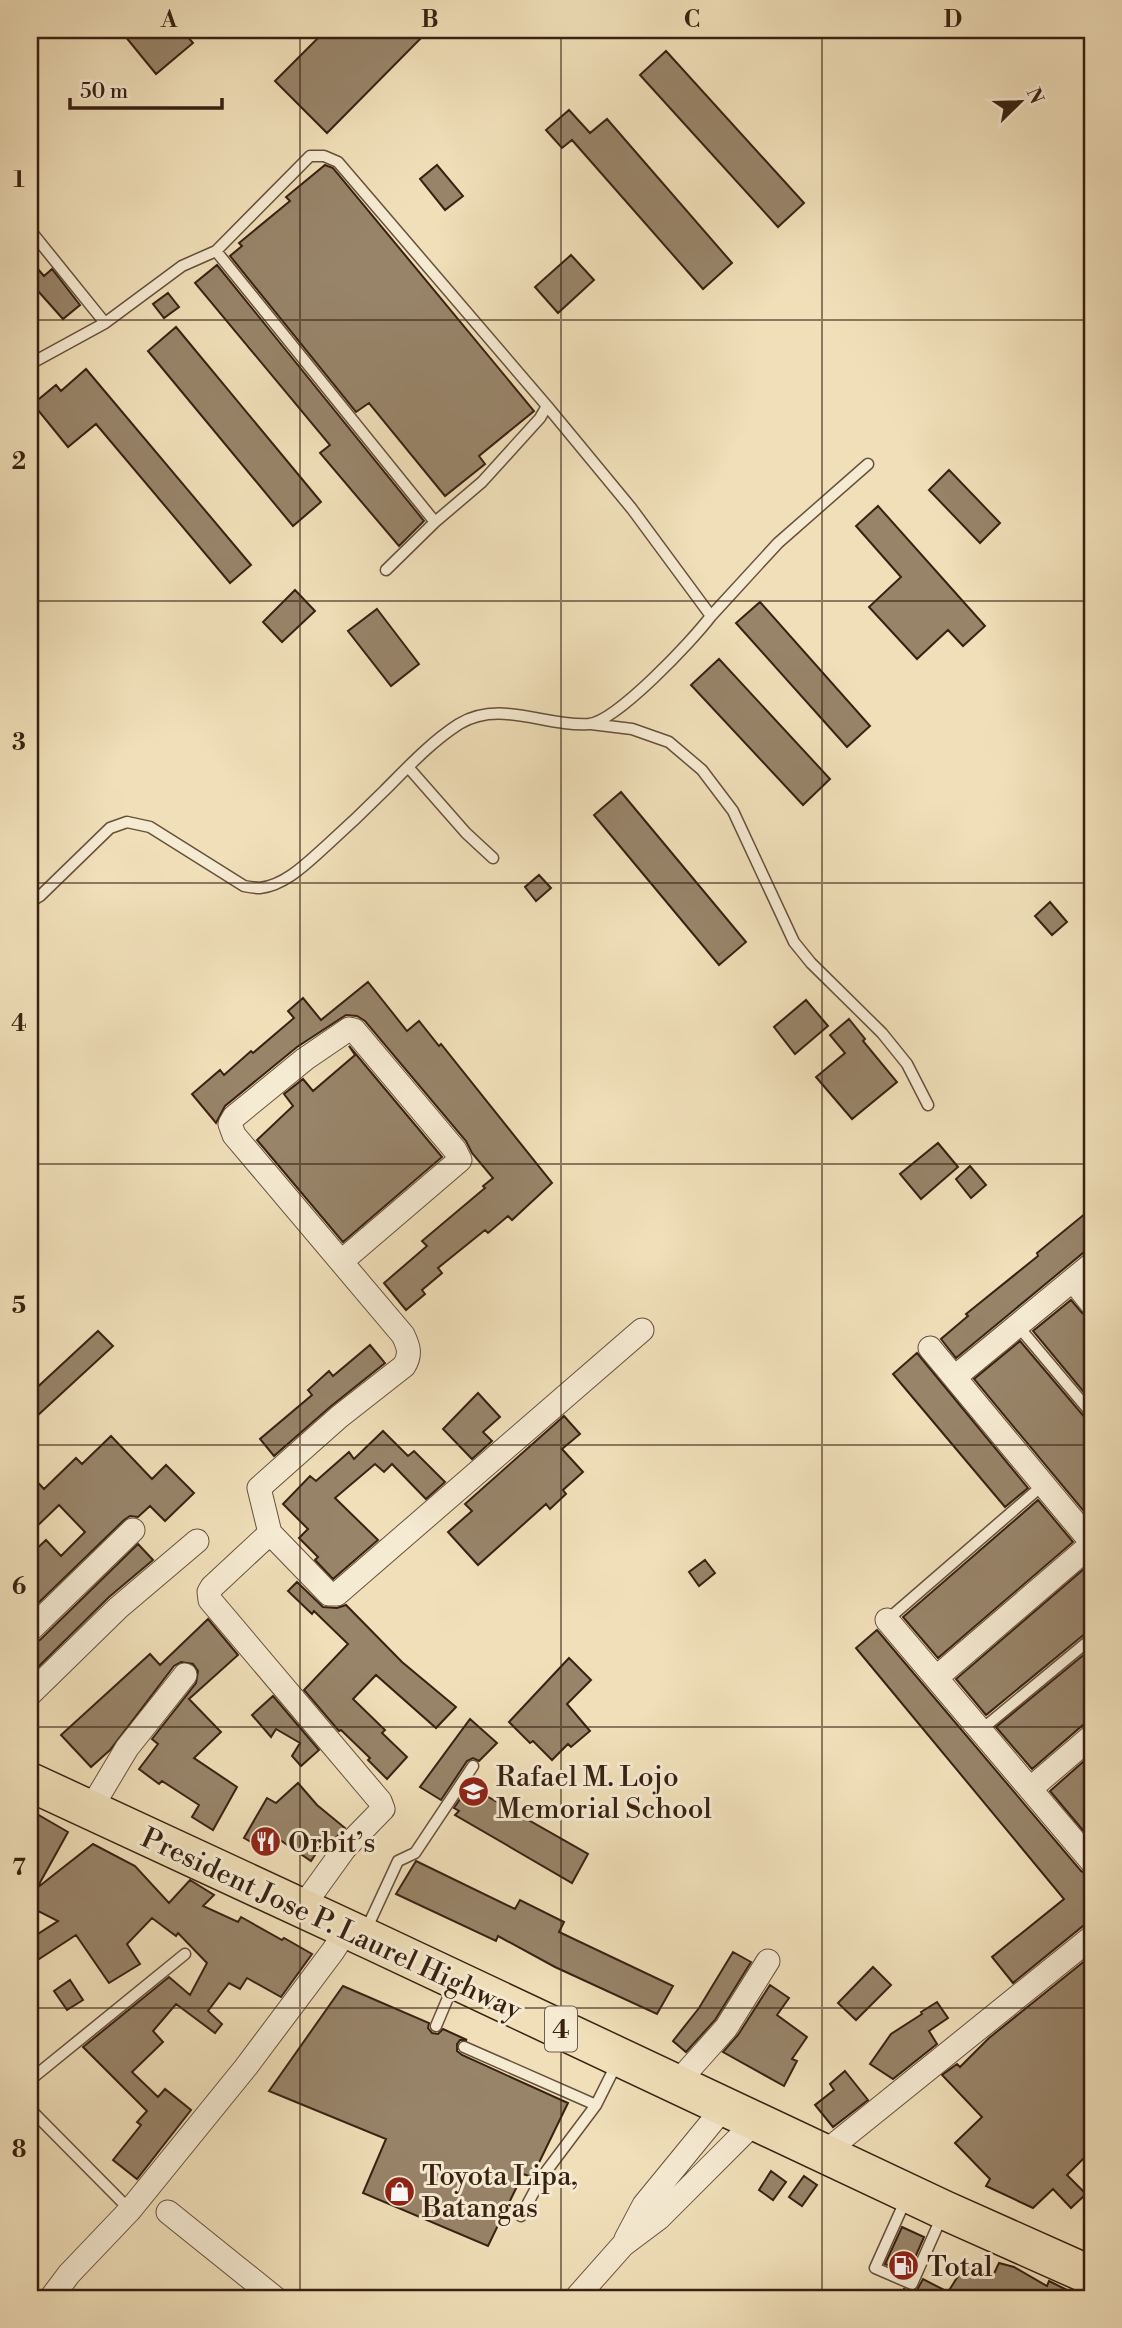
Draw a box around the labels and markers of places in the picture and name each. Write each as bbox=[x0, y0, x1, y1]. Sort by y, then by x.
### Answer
place label: Rafael M. Lojo Memorial School bbox=[496, 1760, 712, 1827]
school or university icon: Rafael M. Lojo Memorial School bbox=[456, 1775, 490, 1809]
restaurant icon: Orbit’s bbox=[248, 1825, 282, 1859]
place label: Orbit’s bbox=[288, 1826, 376, 1861]
place label: Toyota Lipa, Batangas bbox=[421, 2159, 578, 2226]
shop icon: Toyota Lipa, Batangas bbox=[382, 2174, 416, 2208]
fuel station icon: Total bbox=[887, 2249, 921, 2283]
place label: Total bbox=[927, 2250, 993, 2285]

